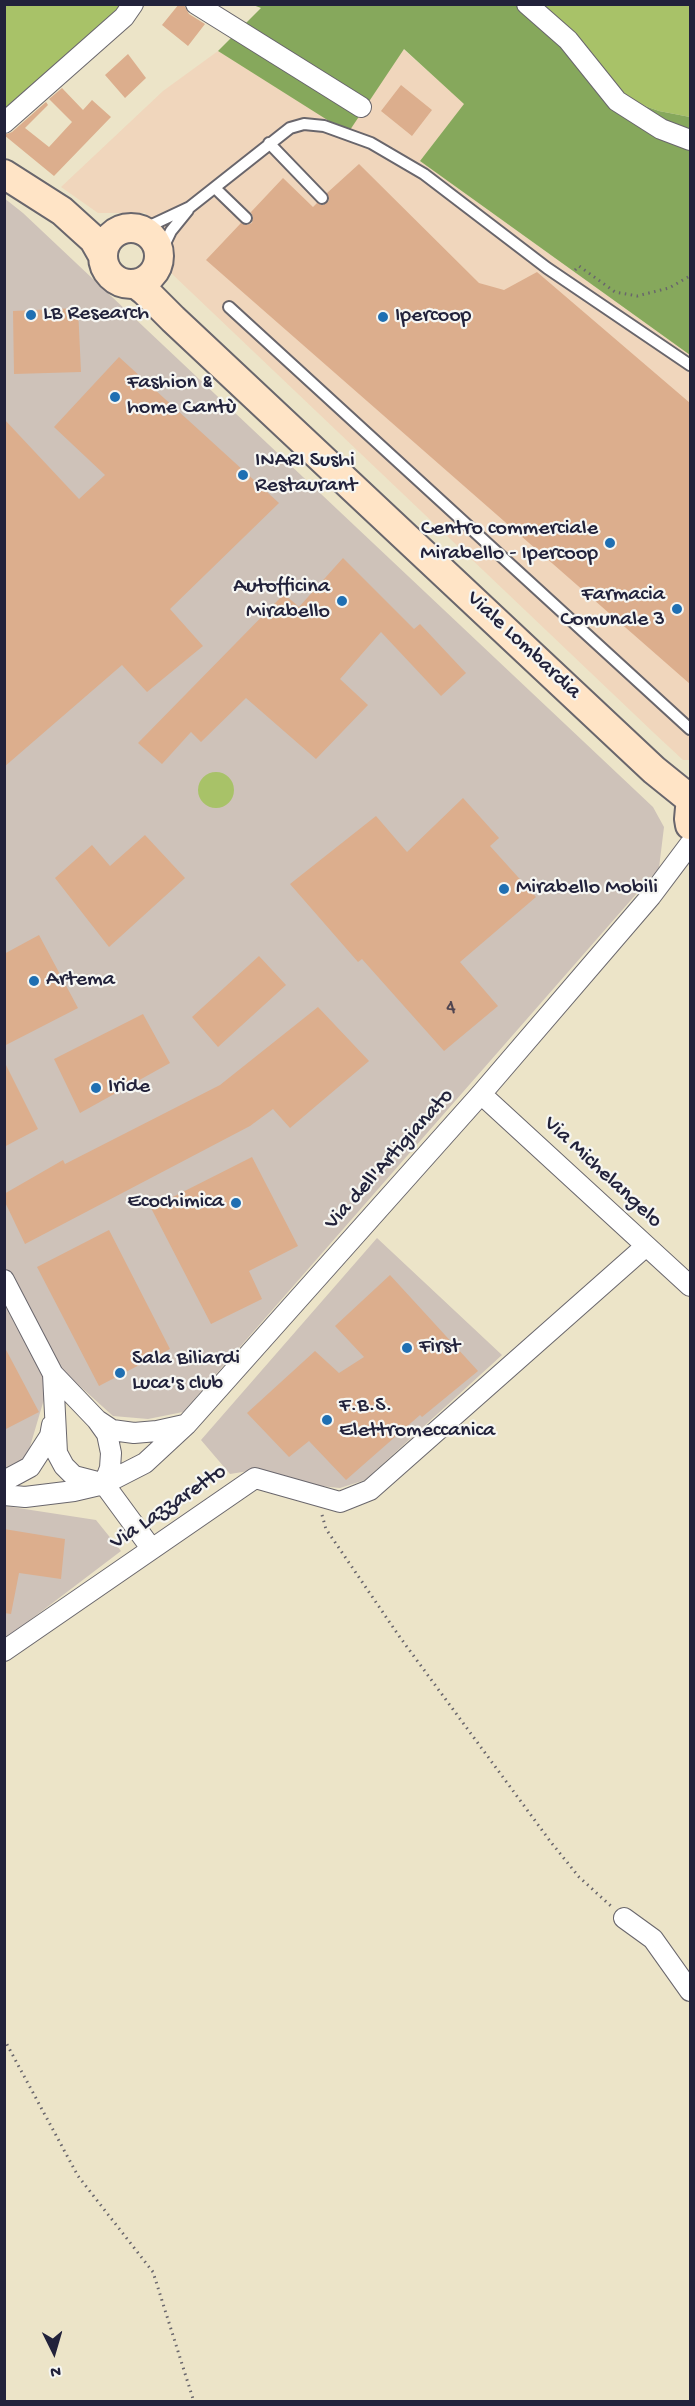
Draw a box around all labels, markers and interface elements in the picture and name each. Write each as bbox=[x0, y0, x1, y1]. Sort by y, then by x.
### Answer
place label: LB Research bbox=[43, 302, 149, 328]
place label: Ipercoop bbox=[395, 304, 471, 330]
marker: LB Research bbox=[24, 308, 38, 322]
marker: Ipercoop bbox=[376, 310, 390, 324]
place label: Fashion & home Cantù bbox=[127, 371, 236, 422]
marker: Fashion & home Cantù bbox=[108, 390, 122, 404]
place label: INARI Sushi Restaurant bbox=[255, 449, 357, 500]
marker: INARI Sushi Restaurant bbox=[236, 468, 250, 482]
place label: Centro commerciale Mirabello - Ipercoop bbox=[420, 517, 598, 568]
marker: Centro commerciale Mirabello - Ipercoop bbox=[603, 536, 617, 550]
place label: Autofficina Mirabello bbox=[233, 575, 330, 626]
place label: Farmacia Comunale 3 bbox=[560, 583, 665, 634]
street label: Viale Lombardia bbox=[460, 586, 586, 706]
marker: Autofficina Mirabello bbox=[335, 594, 349, 608]
marker: Farmacia Comunale 3 bbox=[670, 602, 684, 616]
place label: Mirabello Mobili bbox=[516, 876, 658, 902]
marker: Mirabello Mobili bbox=[497, 882, 511, 896]
place label: Artema bbox=[46, 968, 115, 994]
marker: Artema bbox=[27, 974, 41, 988]
house number: 4 bbox=[446, 997, 456, 1021]
place label: Iride bbox=[108, 1075, 150, 1101]
marker: Iride bbox=[89, 1081, 103, 1095]
street label: Via dell'Artigianato bbox=[320, 1084, 460, 1236]
street label: Via Michelangelo bbox=[537, 1111, 667, 1235]
place label: Ecochimica bbox=[127, 1190, 224, 1216]
marker: Ecochimica bbox=[229, 1196, 243, 1210]
place label: First bbox=[419, 1335, 460, 1361]
marker: First bbox=[400, 1341, 414, 1355]
place label: Sala Biliardi Luca's club bbox=[132, 1347, 240, 1398]
marker: Sala Biliardi Luca's club bbox=[113, 1366, 127, 1380]
place label: F.B.S. Elettromeccanica bbox=[339, 1394, 495, 1446]
marker: F.B.S. Elettromeccanica bbox=[320, 1413, 334, 1427]
street label: Via Lazzaretto bbox=[106, 1459, 232, 1557]
north arrow bbox=[24, 2322, 84, 2382]
text: N bbox=[50, 2361, 62, 2380]

